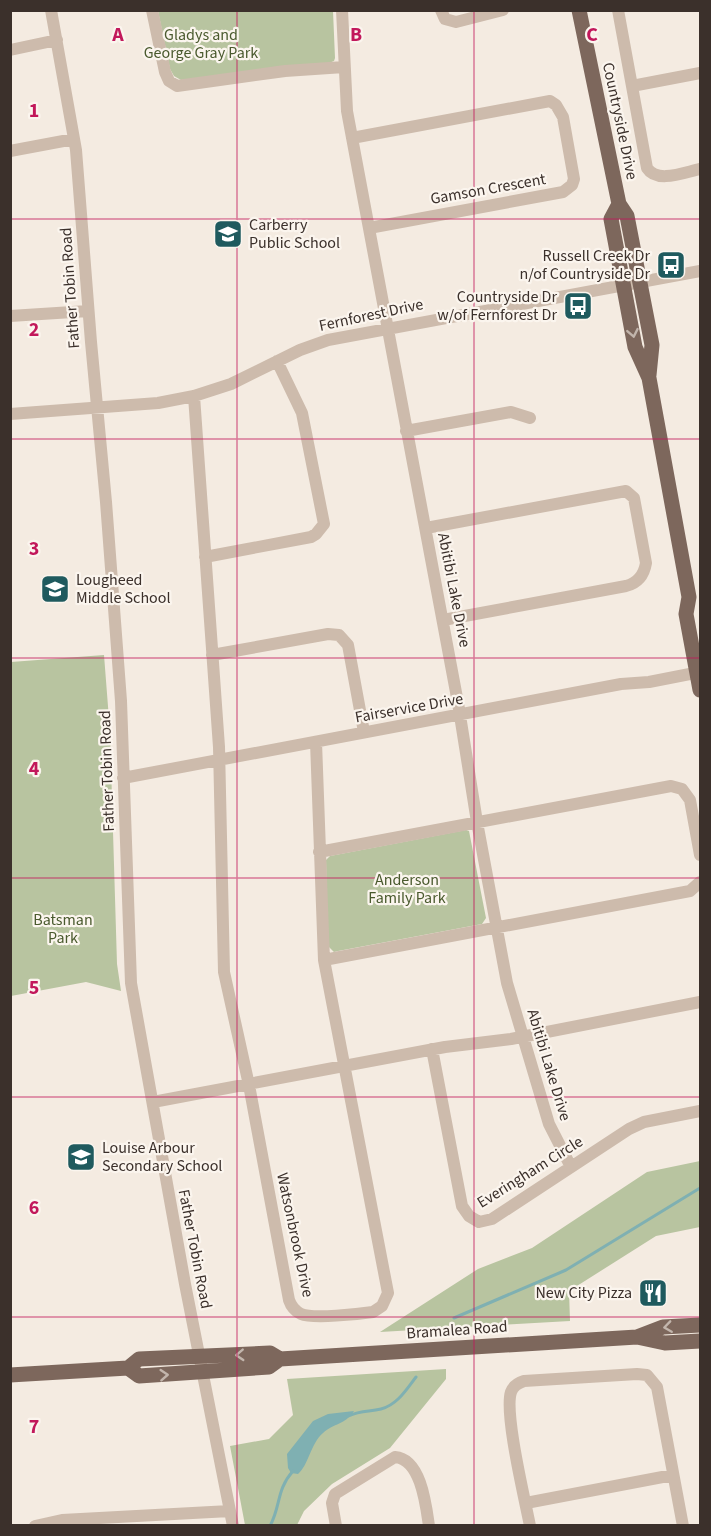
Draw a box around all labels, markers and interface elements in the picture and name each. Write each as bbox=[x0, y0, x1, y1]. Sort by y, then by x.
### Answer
text: A bbox=[111, 21, 124, 49]
text: B bbox=[350, 21, 362, 49]
text: C bbox=[586, 21, 598, 49]
park label: Gladys and George Gray Park bbox=[144, 24, 258, 64]
street label: Countryside Drive bbox=[597, 60, 643, 182]
text: 1 bbox=[29, 97, 39, 125]
street label: Gamson Crescent bbox=[429, 168, 548, 210]
place label: Carberry Public School bbox=[249, 214, 340, 254]
school or university icon: Carberry Public School bbox=[212, 218, 244, 250]
street label: Father Tobin Road bbox=[55, 227, 85, 349]
place label: Russell Creek Dr n/of Countryside Dr bbox=[519, 245, 650, 285]
bus stop icon: Russell Creek Dr n/of Countryside Dr bbox=[655, 249, 687, 281]
place label: Countryside Dr w/of Fernforest Dr bbox=[437, 286, 557, 326]
bus stop icon: Countryside Dr w/of Fernforest Dr bbox=[562, 290, 594, 322]
street label: Fernforest Drive bbox=[317, 293, 425, 337]
text: 2 bbox=[29, 316, 39, 344]
one-way arrow bbox=[626, 329, 638, 338]
street label: Abitibi Lake Drive bbox=[432, 531, 476, 649]
text: 3 bbox=[29, 535, 39, 563]
place label: Lougheed Middle School bbox=[76, 569, 171, 609]
school or university icon: Lougheed Middle School bbox=[39, 573, 71, 605]
street label: Fairservice Drive bbox=[353, 688, 465, 728]
street label: Father Tobin Road bbox=[94, 710, 120, 832]
text: 4 bbox=[29, 755, 40, 783]
park label: Anderson Family Park bbox=[368, 869, 446, 909]
park label: Batsman Park bbox=[33, 909, 93, 949]
text: 5 bbox=[29, 974, 39, 1002]
street label: Abitibi Lake Drive bbox=[522, 1006, 577, 1124]
street label: Everingham Circle bbox=[473, 1131, 587, 1213]
place label: Louise Arbour Secondary School bbox=[102, 1137, 222, 1177]
school or university icon: Louise Arbour Secondary School bbox=[65, 1141, 97, 1173]
street label: Watsonbrook Drive bbox=[271, 1171, 319, 1299]
street label: Father Tobin Road bbox=[173, 1187, 217, 1311]
text: 6 bbox=[29, 1194, 39, 1222]
restaurant icon: New City Pizza bbox=[637, 1277, 669, 1309]
place label: New City Pizza bbox=[535, 1282, 632, 1304]
street label: Bramalea Road bbox=[406, 1315, 508, 1345]
one-way arrow bbox=[663, 1321, 673, 1333]
one-way arrow bbox=[236, 1348, 245, 1361]
one-way arrow bbox=[159, 1368, 168, 1381]
text: 7 bbox=[29, 1413, 39, 1441]

